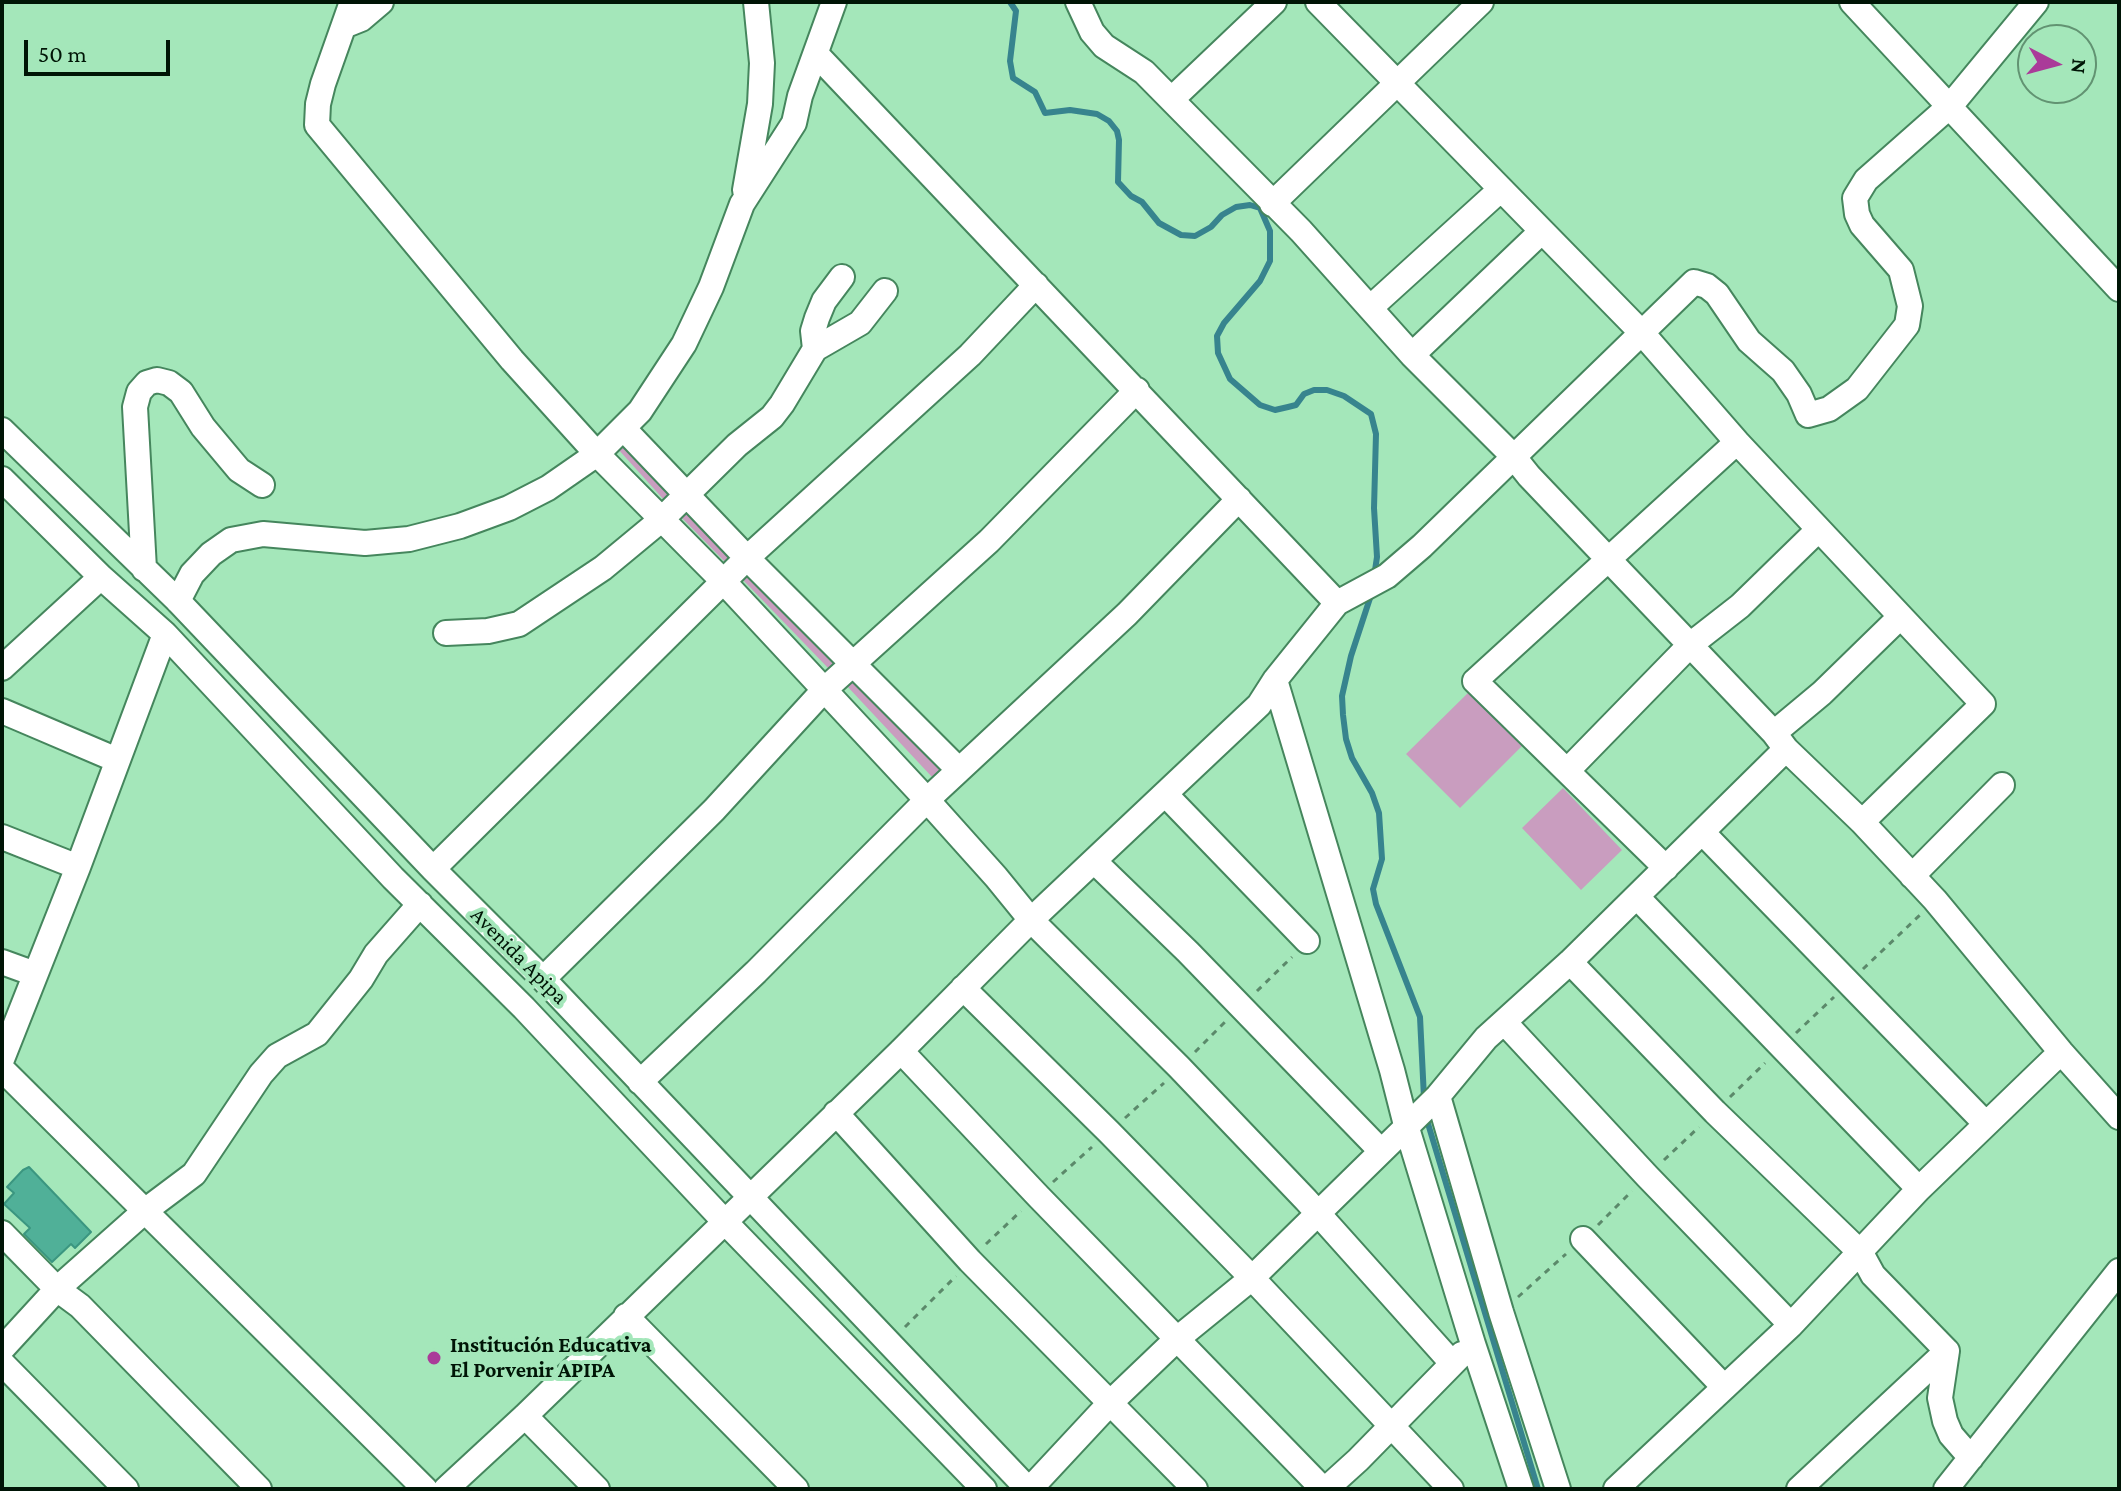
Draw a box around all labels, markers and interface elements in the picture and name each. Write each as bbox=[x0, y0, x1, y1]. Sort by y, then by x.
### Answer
scale bar bbox=[28, 24, 174, 74]
north arrow bbox=[2017, 24, 2097, 104]
text: 50 m bbox=[38, 40, 87, 67]
text: N bbox=[2066, 58, 2093, 75]
street label: Avenida Apipa bbox=[465, 902, 573, 1010]
place label: Institución Educativa El Porvenir APIPA bbox=[450, 1332, 651, 1384]
marker: Institución Educativa El Porvenir APIPA bbox=[425, 1349, 443, 1367]

